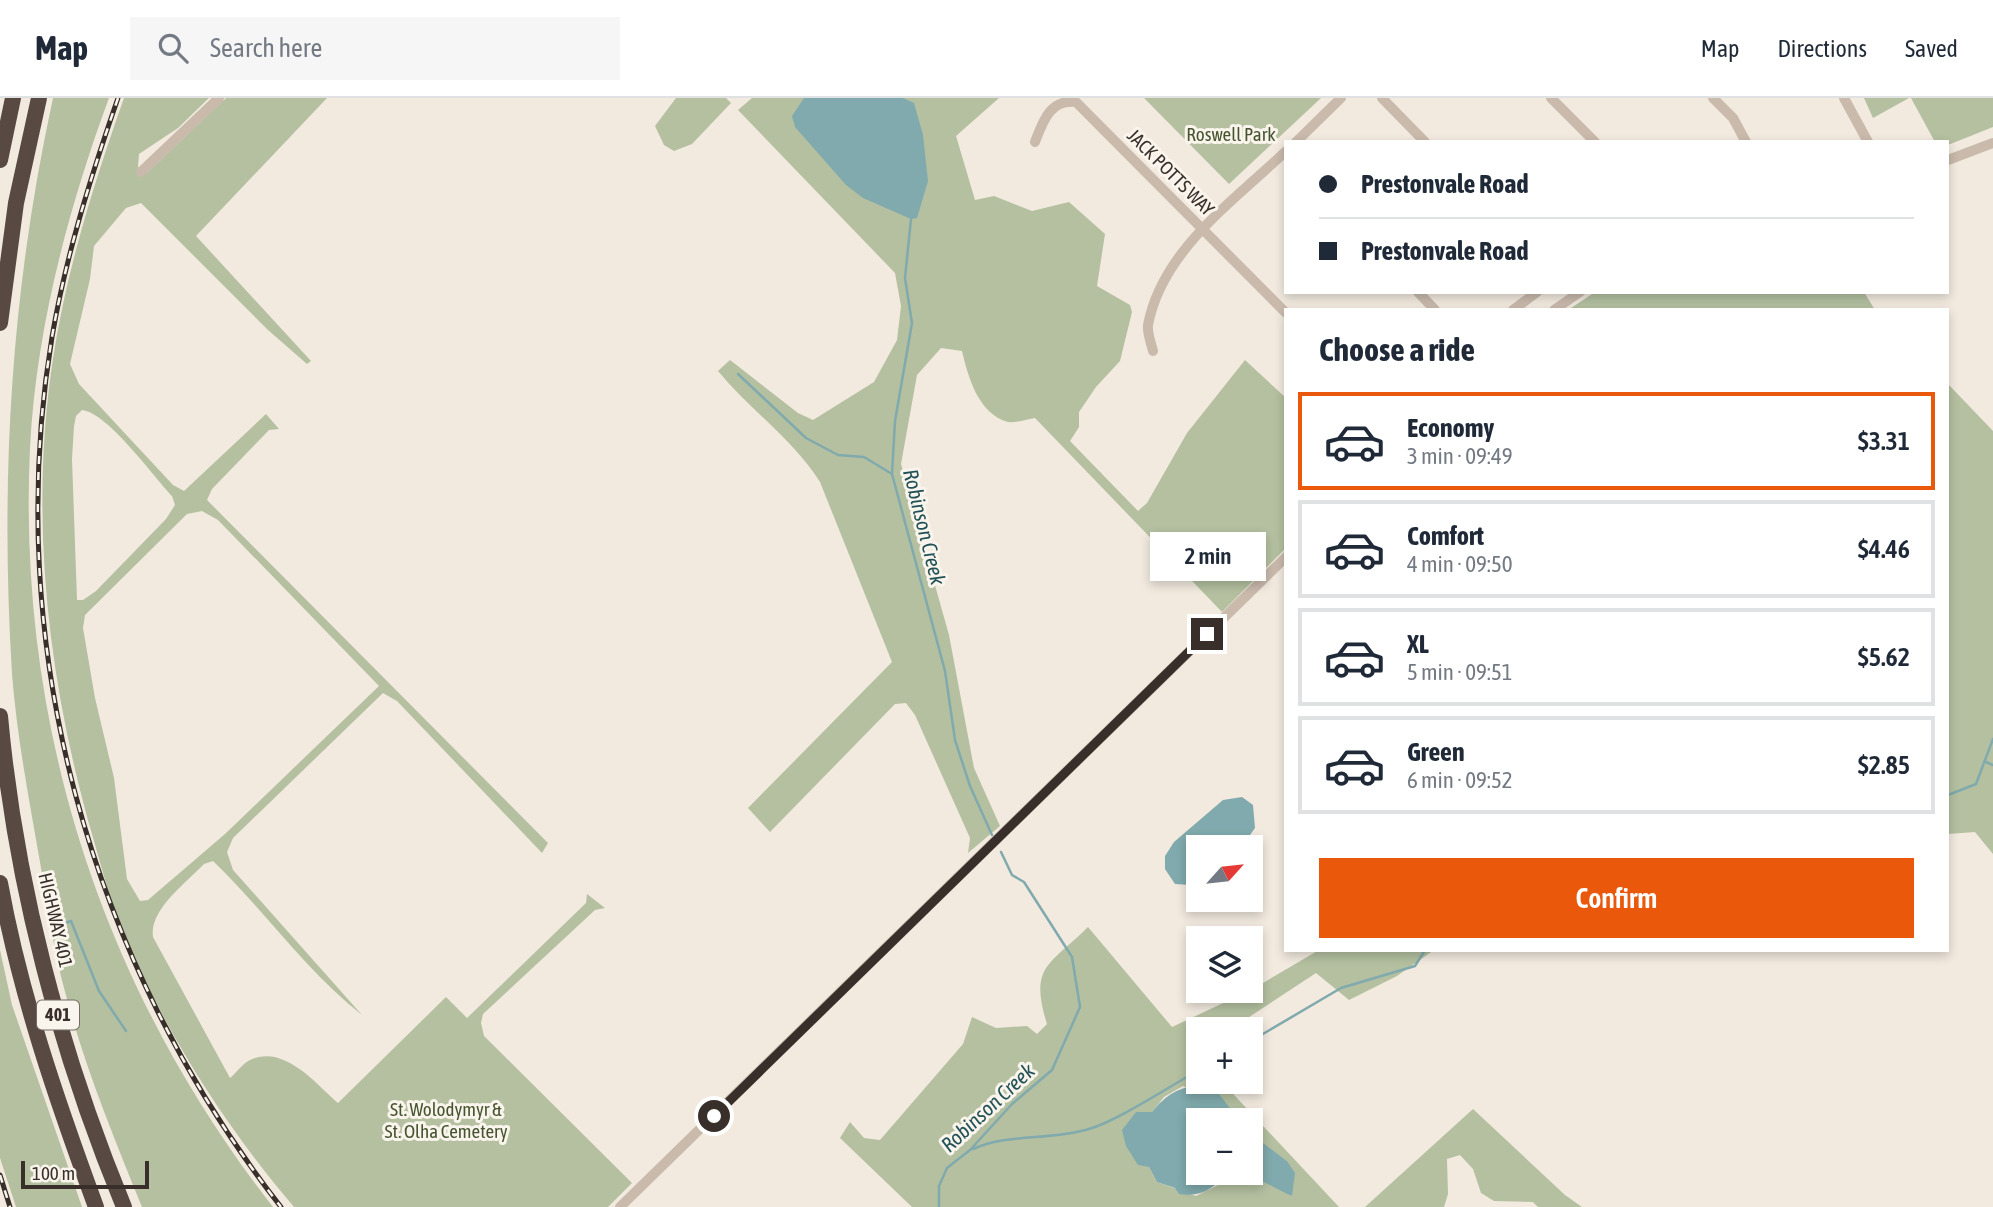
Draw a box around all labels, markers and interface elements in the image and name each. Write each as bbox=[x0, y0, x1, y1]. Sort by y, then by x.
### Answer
search box bbox=[130, 17, 620, 80]
text: Map bbox=[35, 29, 88, 67]
icon: search bbox=[154, 29, 192, 67]
text: Search here bbox=[210, 33, 322, 63]
text: Map bbox=[1701, 35, 1739, 62]
text: Directions bbox=[1777, 35, 1867, 62]
text: Saved bbox=[1905, 35, 1958, 62]
park label: Roswell Park bbox=[1186, 123, 1276, 145]
street label: JACK POTTS WAY bbox=[1123, 124, 1219, 220]
text: Prestonvale Road bbox=[1361, 169, 1529, 199]
text: Prestonvale Road bbox=[1361, 236, 1529, 266]
text: Choose a ride bbox=[1319, 331, 1475, 368]
icon: car bbox=[1323, 410, 1386, 473]
text: Economy bbox=[1407, 413, 1494, 443]
text: $3.31 bbox=[1858, 426, 1910, 456]
text: 3 min · 09:49 bbox=[1407, 443, 1513, 469]
water label: Robinson Creek bbox=[899, 466, 951, 588]
icon: car bbox=[1323, 518, 1386, 581]
text: Comfort bbox=[1407, 521, 1484, 551]
callout: 2 min bbox=[1149, 532, 1265, 582]
text: $4.46 bbox=[1858, 534, 1910, 564]
text: 2 min bbox=[1185, 543, 1231, 569]
text: 4 min · 09:50 bbox=[1407, 551, 1513, 577]
route end bbox=[1191, 618, 1223, 650]
icon: car bbox=[1323, 626, 1386, 689]
text: XL bbox=[1407, 629, 1429, 659]
text: $5.62 bbox=[1858, 642, 1910, 672]
text: 5 min · 09:51 bbox=[1407, 659, 1513, 685]
icon: car bbox=[1323, 734, 1386, 797]
text: Green bbox=[1407, 737, 1465, 767]
text: $2.85 bbox=[1858, 750, 1910, 780]
text: 6 min · 09:52 bbox=[1407, 767, 1513, 793]
north arrow bbox=[1186, 835, 1264, 912]
map controls bbox=[1186, 835, 1263, 1185]
button: Confirm bbox=[1319, 858, 1914, 938]
street label: HIGHWAY 401 bbox=[34, 870, 78, 970]
button: layers bbox=[1186, 926, 1263, 1003]
road number: 401 bbox=[37, 1000, 79, 1030]
button: + bbox=[1186, 1017, 1263, 1094]
water label: Robinson Creek bbox=[936, 1058, 1039, 1156]
park label: St. Wolodymyr & St. Olha Cemetery bbox=[384, 1098, 508, 1142]
route start bbox=[698, 1100, 730, 1132]
button: − bbox=[1186, 1108, 1263, 1185]
scale bar bbox=[21, 1158, 149, 1190]
text: 100 m bbox=[32, 1162, 75, 1184]

